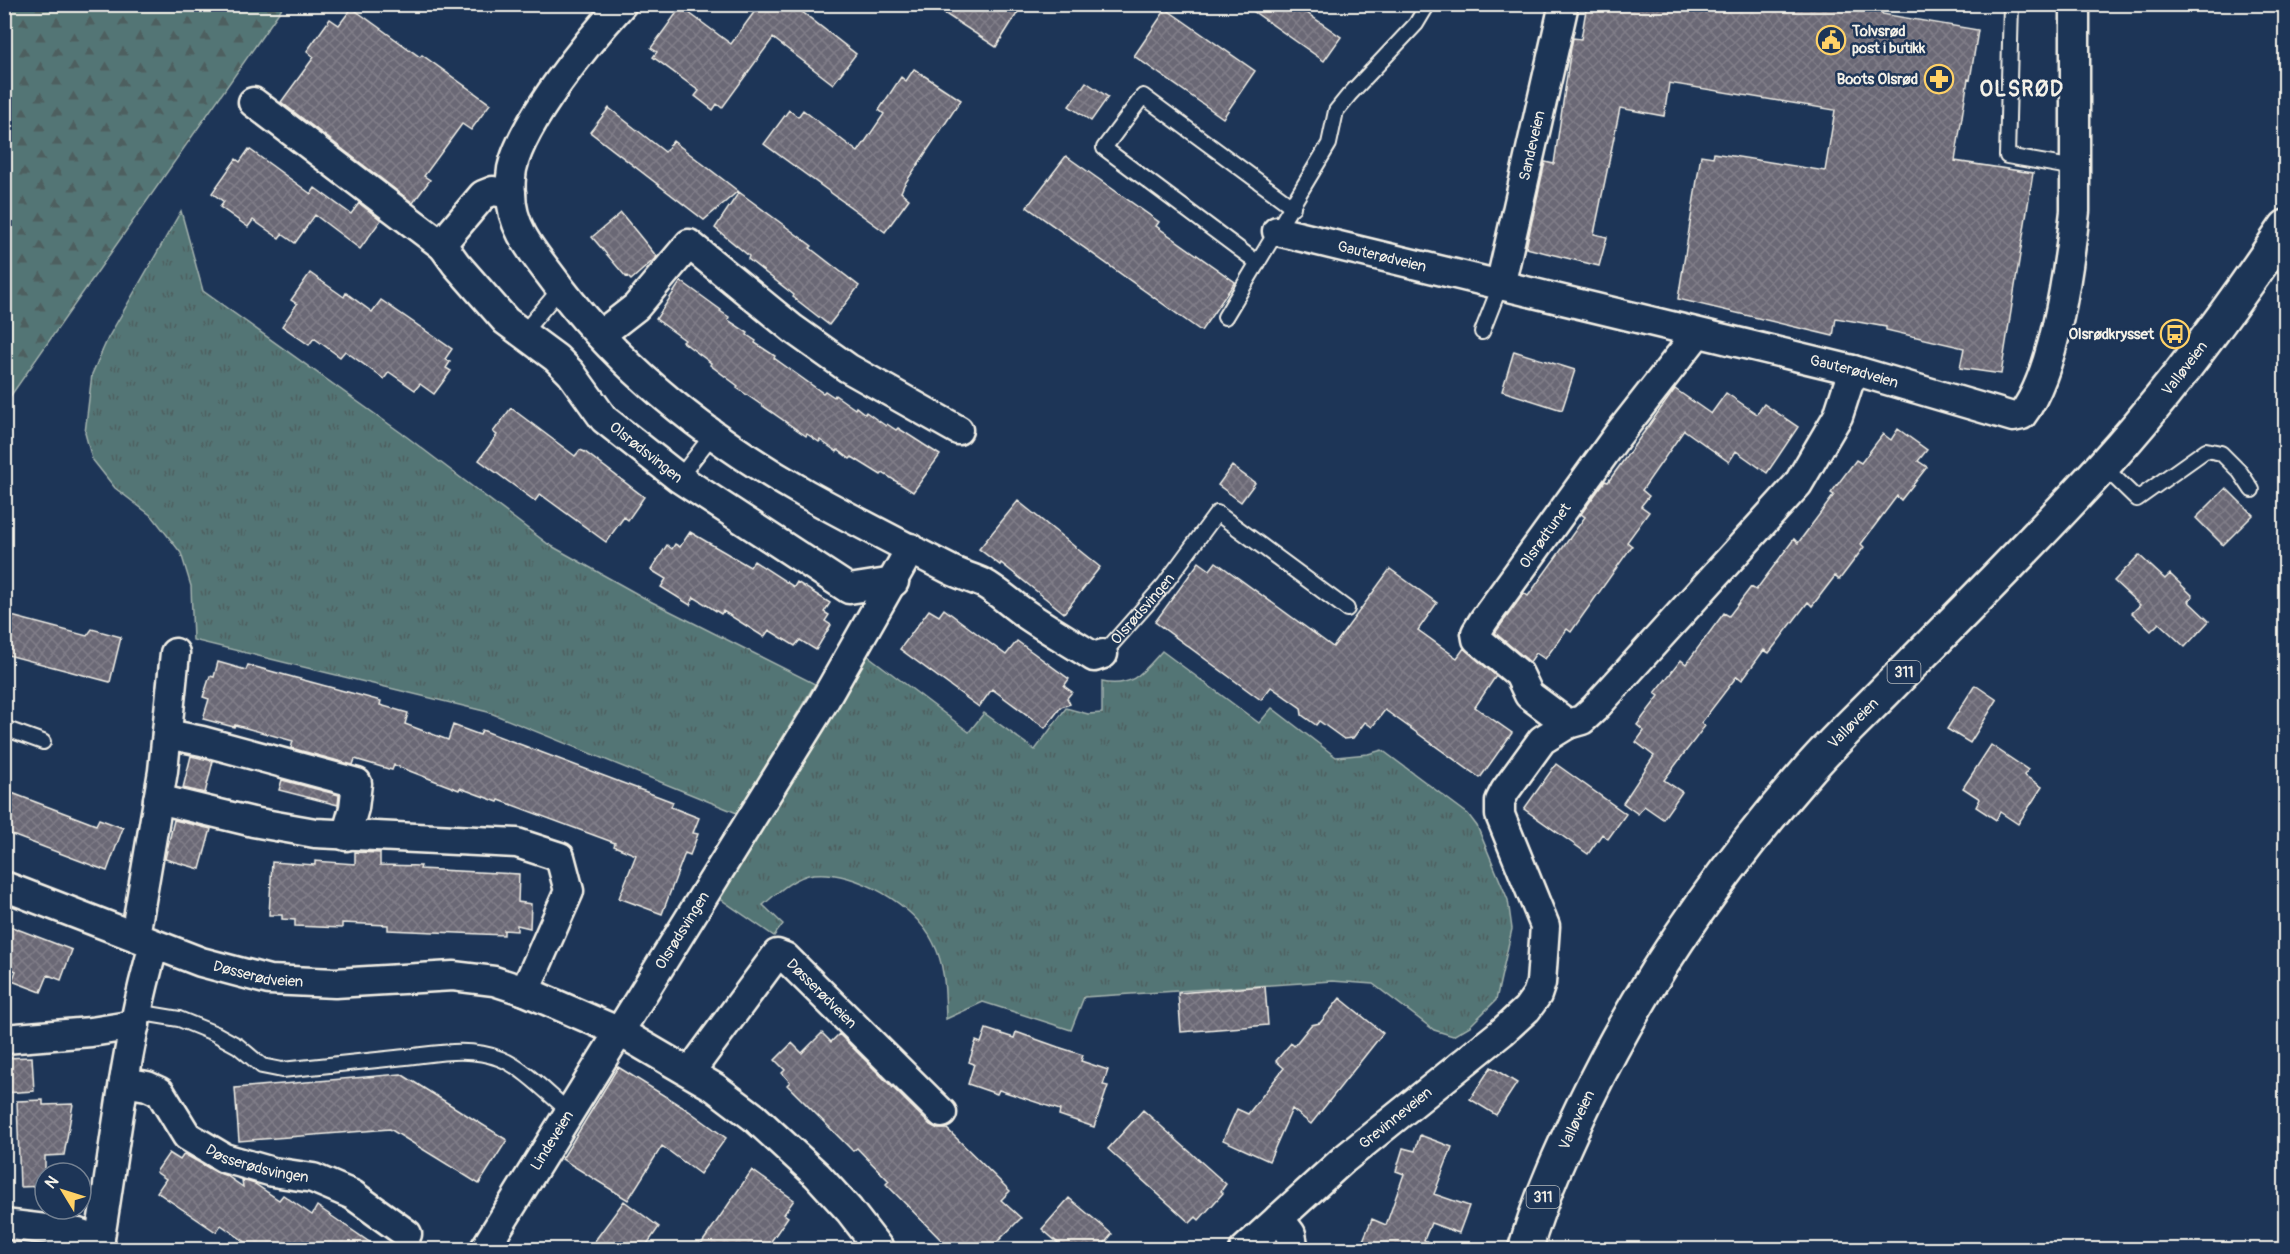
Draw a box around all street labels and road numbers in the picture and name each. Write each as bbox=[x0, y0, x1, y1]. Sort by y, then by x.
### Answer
street label: Sandeveien bbox=[1515, 109, 1549, 182]
street label: Gauterødveien bbox=[1335, 237, 1428, 277]
street label: Valløveien bbox=[2158, 338, 2212, 400]
street label: Gauterødveien bbox=[1808, 351, 1901, 393]
street label: Olsrødsvingen bbox=[605, 418, 686, 487]
street label: Olsrødtunet bbox=[1515, 499, 1576, 572]
street label: Olsrødsvingen bbox=[1107, 570, 1179, 649]
road number: 311 bbox=[1888, 661, 1920, 683]
street label: Valløveien bbox=[1824, 694, 1883, 753]
street label: Olsrødsvingen bbox=[651, 888, 714, 973]
street label: Døsserødveien bbox=[782, 955, 861, 1033]
street label: Døsserødveien bbox=[211, 957, 304, 992]
street label: Grevinneveien bbox=[1355, 1083, 1436, 1153]
street label: Valløveien bbox=[1555, 1087, 1599, 1153]
street label: Lindeveien bbox=[527, 1107, 578, 1174]
street label: Døsserødsvingen bbox=[202, 1140, 310, 1187]
road number: 311 bbox=[1526, 1186, 1560, 1208]

